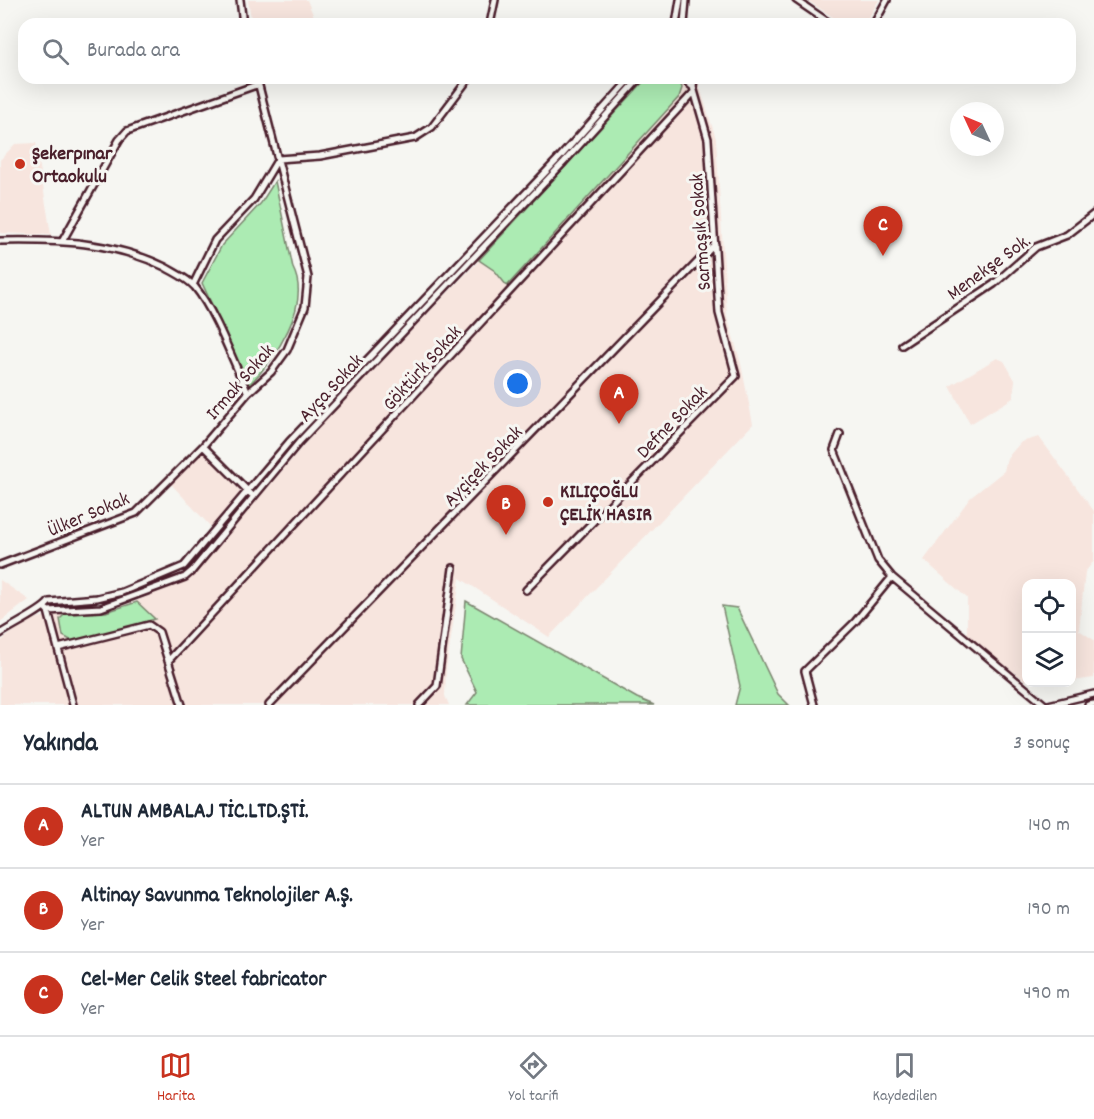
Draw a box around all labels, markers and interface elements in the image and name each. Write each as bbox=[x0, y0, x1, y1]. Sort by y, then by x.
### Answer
search box bbox=[18, 18, 1076, 84]
icon: search bbox=[39, 35, 72, 68]
text: Burada ara bbox=[87, 36, 180, 67]
north arrow bbox=[950, 102, 1004, 156]
place label: Şekerpınar Ortaokulu bbox=[32, 141, 113, 192]
marker: Şekerpınar Ortaokulu bbox=[13, 157, 27, 171]
street label: Sarmaşık Sokak bbox=[684, 172, 720, 291]
pin: C bbox=[864, 206, 902, 256]
street label: Menekşe Sok. bbox=[942, 228, 1038, 309]
street label: Göktürk Sokak bbox=[377, 320, 469, 418]
street label: Irmak Sokak bbox=[200, 339, 282, 427]
street label: Ayça Sokak bbox=[293, 349, 371, 430]
your location bbox=[503, 369, 532, 398]
pin: A bbox=[600, 374, 638, 424]
street label: Defne Sokak bbox=[631, 380, 715, 466]
street label: Ayçiçek Sokak bbox=[438, 420, 530, 514]
place label: KILIÇOĞLU ÇELİK HASIR bbox=[560, 479, 652, 530]
street label: Ülker Sokak bbox=[44, 486, 134, 546]
pin: B bbox=[486, 486, 526, 535]
marker: KILIÇOĞLU ÇELİK HASIR bbox=[541, 495, 555, 509]
map controls bbox=[1022, 579, 1076, 687]
button: locate bbox=[1022, 579, 1076, 633]
button: layers bbox=[1022, 633, 1076, 687]
text: Yakında bbox=[24, 726, 98, 763]
text: 3 sonuç bbox=[1013, 730, 1070, 758]
text: ALTUN AMBALAJ TİC.LTD.ŞTİ. bbox=[81, 797, 309, 828]
text: A bbox=[38, 812, 49, 840]
text: 140 m bbox=[1028, 812, 1070, 840]
text: Yer bbox=[81, 828, 105, 856]
text: Altinay Savunma Teknolojiler A.Ş. bbox=[81, 881, 353, 912]
text: B bbox=[39, 896, 48, 924]
text: 190 m bbox=[1027, 896, 1070, 924]
text: Yer bbox=[81, 912, 105, 940]
text: Cel-Mer Celik Steel fabricator bbox=[81, 965, 326, 996]
text: C bbox=[39, 980, 48, 1008]
text: 490 m bbox=[1023, 980, 1070, 1008]
text: Yer bbox=[81, 996, 105, 1024]
tab: Harita bbox=[157, 1049, 195, 1108]
tab: Yol tarifi bbox=[509, 1049, 559, 1108]
tab: Kaydedilen bbox=[873, 1049, 937, 1108]

